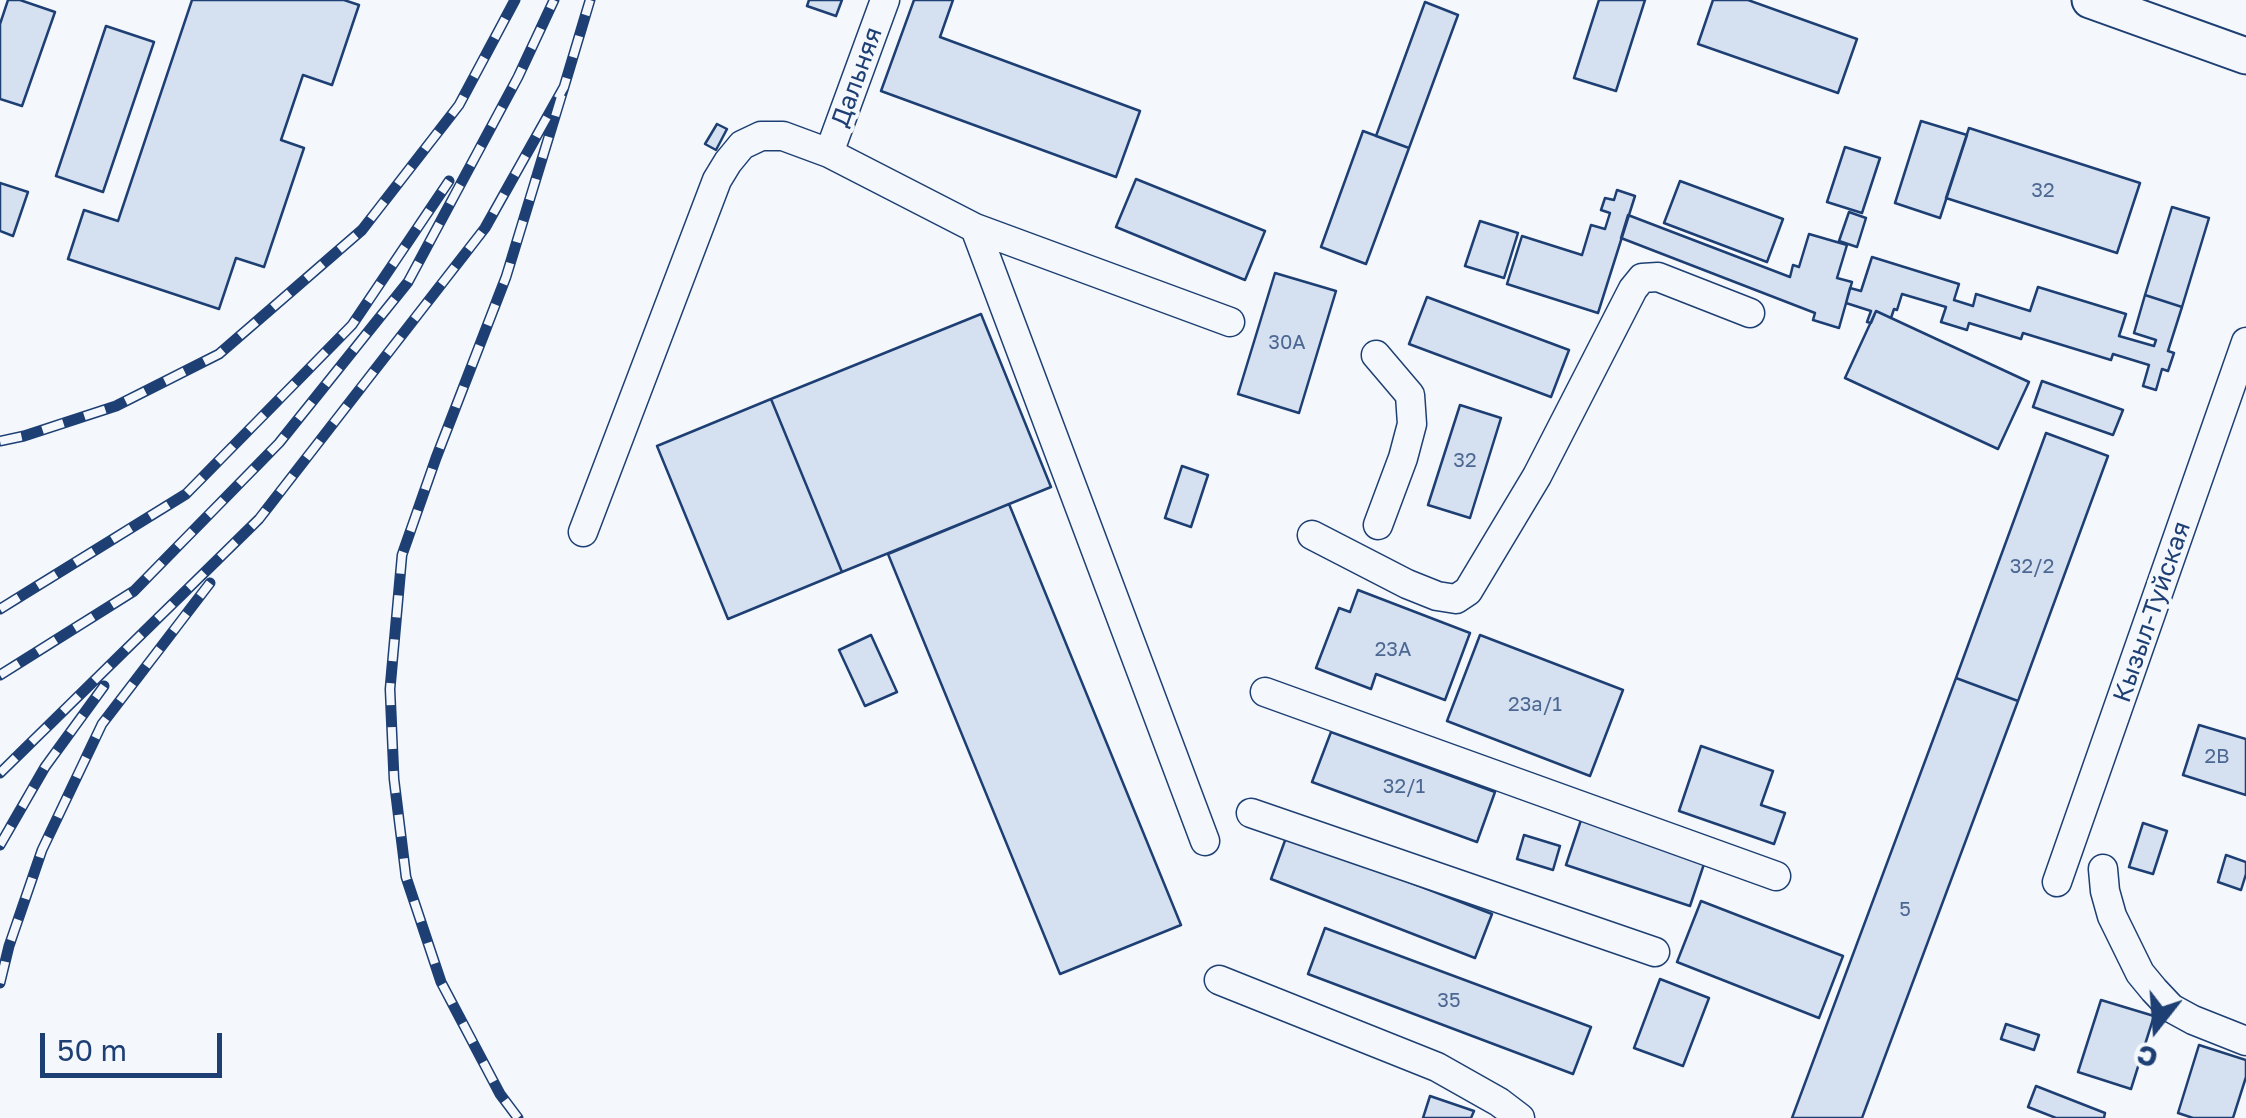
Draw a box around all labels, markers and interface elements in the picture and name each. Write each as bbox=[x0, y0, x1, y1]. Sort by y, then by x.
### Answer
street label: Дальняя bbox=[825, 23, 889, 131]
house number: 32 bbox=[2031, 179, 2055, 203]
house number: 30А bbox=[1268, 331, 1306, 355]
house number: 32 bbox=[1453, 449, 1477, 473]
street label: Кызыл-Туйская bbox=[2107, 518, 2197, 706]
house number: 32/2 bbox=[2010, 555, 2054, 579]
house number: 23А bbox=[1375, 638, 1411, 662]
house number: 23а/1 bbox=[1508, 693, 1562, 717]
house number: 2В bbox=[2205, 745, 2229, 769]
house number: 32/1 bbox=[1383, 775, 1425, 799]
house number: 5 bbox=[1899, 898, 1911, 922]
north arrow bbox=[2106, 978, 2206, 1078]
house number: 35 bbox=[1437, 989, 1461, 1013]
scale bar bbox=[45, 1013, 228, 1075]
text: 50 m bbox=[57, 1032, 127, 1068]
text: С bbox=[2133, 1038, 2161, 1076]

